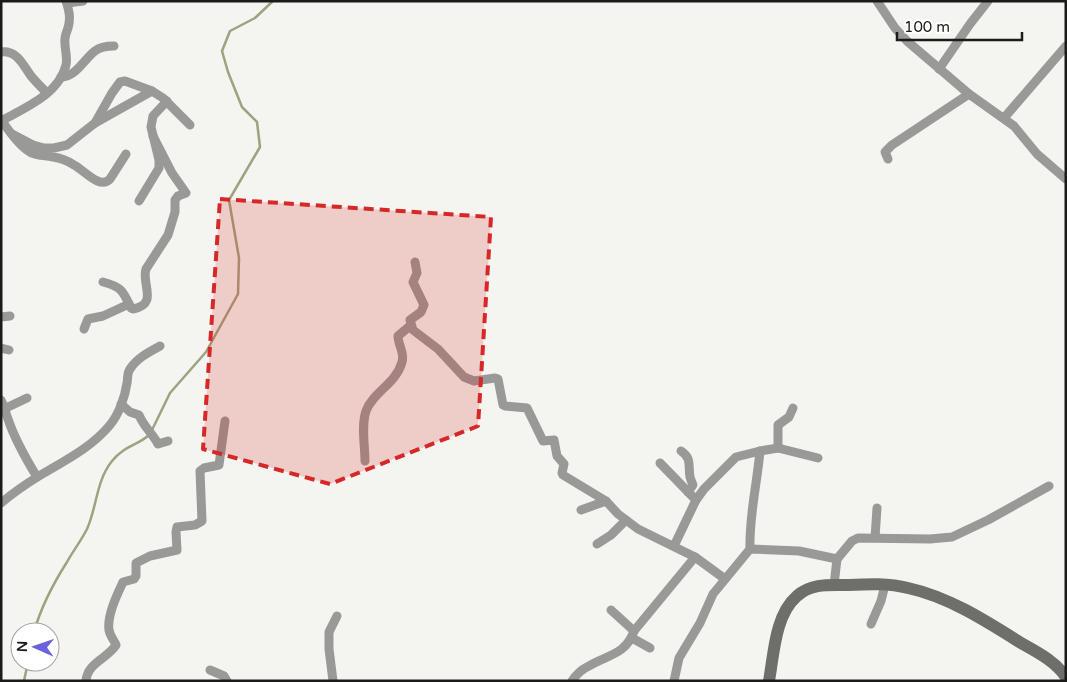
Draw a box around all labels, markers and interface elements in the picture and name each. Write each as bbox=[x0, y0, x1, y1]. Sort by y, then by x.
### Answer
scale bar bbox=[897, 10, 1022, 42]
text: 100 m bbox=[904, 18, 950, 36]
north arrow bbox=[10, 622, 60, 672]
text: N bbox=[14, 641, 31, 652]

